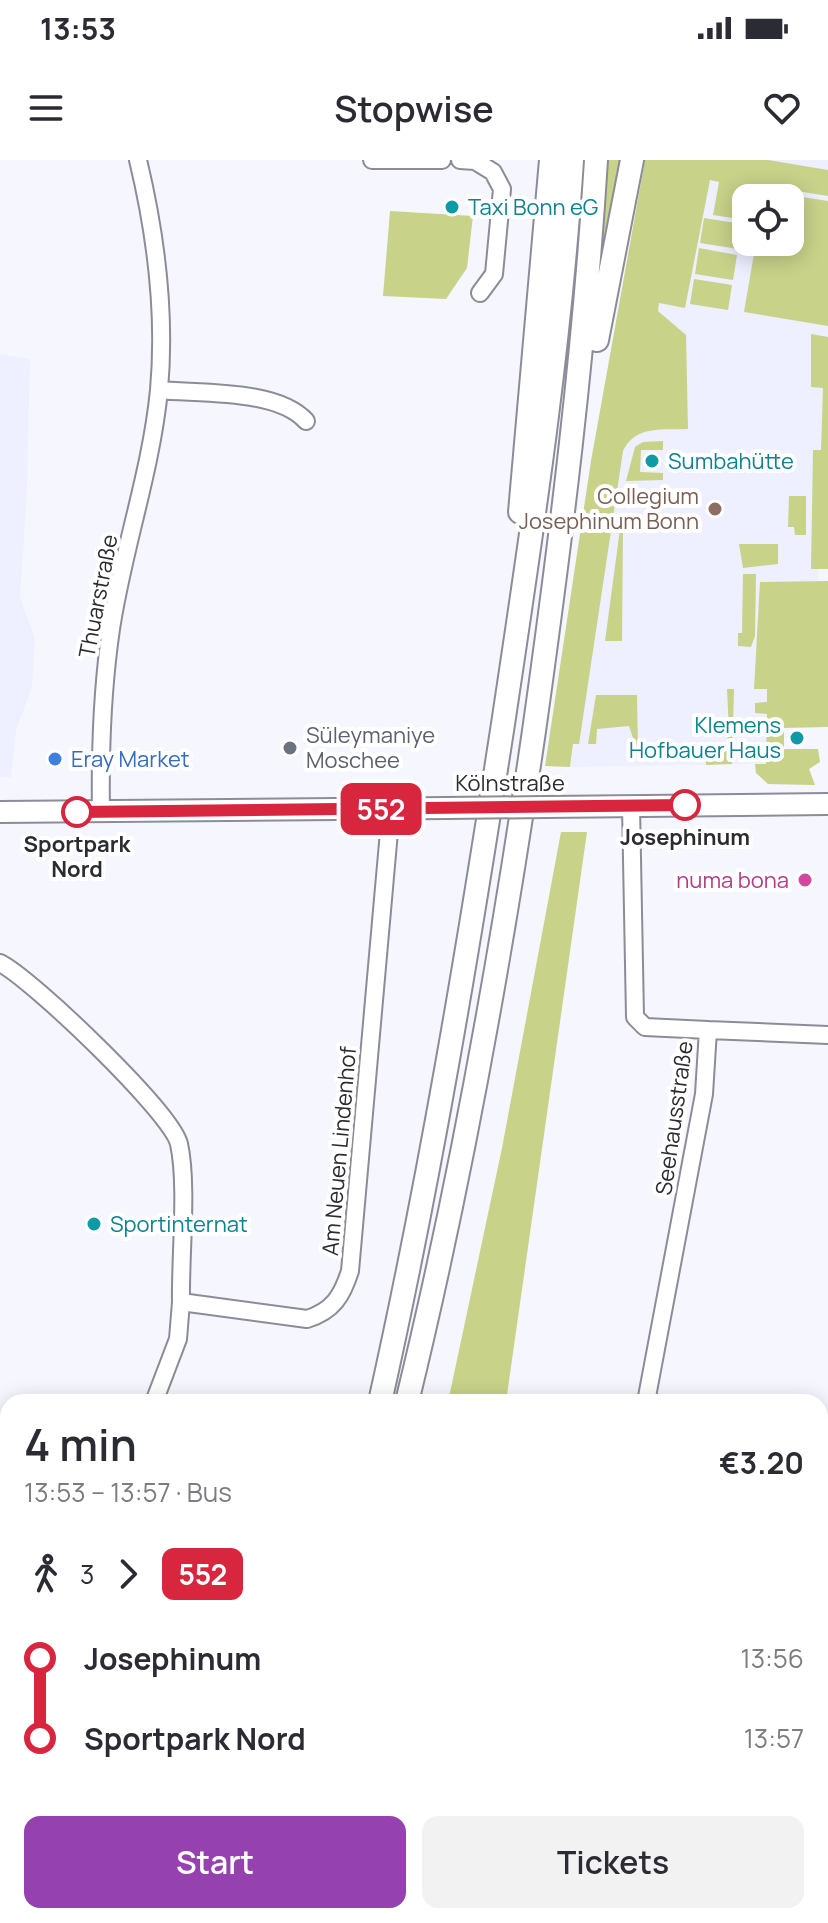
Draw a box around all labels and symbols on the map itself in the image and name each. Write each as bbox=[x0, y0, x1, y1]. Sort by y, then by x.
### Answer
place label: Taxi Bonn eG bbox=[468, 192, 598, 222]
marker: Taxi Bonn eG bbox=[443, 198, 461, 216]
place label: Sumbahütte bbox=[668, 446, 794, 476]
marker: Sumbahütte bbox=[643, 452, 661, 470]
place label: Collegium Josephinum Bonn bbox=[519, 481, 699, 536]
marker: Collegium Josephinum Bonn bbox=[706, 500, 724, 518]
street label: Thuarstraße bbox=[71, 532, 125, 660]
place label: Klemens Hofbauer Haus bbox=[629, 710, 781, 765]
place label: Süleymaniye Moschee bbox=[306, 720, 435, 775]
marker: Klemens Hofbauer Haus bbox=[788, 729, 806, 747]
marker: Süleymaniye Moschee bbox=[281, 739, 299, 757]
place label: Eray Market bbox=[71, 744, 190, 774]
marker: Eray Market bbox=[46, 750, 64, 768]
street label: Kölnstraße bbox=[455, 768, 565, 798]
line badge: 552 bbox=[335, 783, 427, 835]
marker: Josephinum bbox=[670, 790, 700, 820]
marker: Sportpark Nord bbox=[62, 797, 92, 827]
place label: Josephinum bbox=[620, 822, 750, 852]
place label: Sportpark Nord bbox=[24, 829, 132, 884]
place label: numa bona bbox=[676, 865, 789, 895]
marker: numa bona bbox=[796, 871, 814, 889]
street label: Seehausstraße bbox=[648, 1039, 700, 1197]
street label: Am Neuen Lindenhof bbox=[315, 1045, 363, 1257]
place label: Sportinternat bbox=[110, 1209, 248, 1239]
marker: Sportinternat bbox=[85, 1215, 103, 1233]

